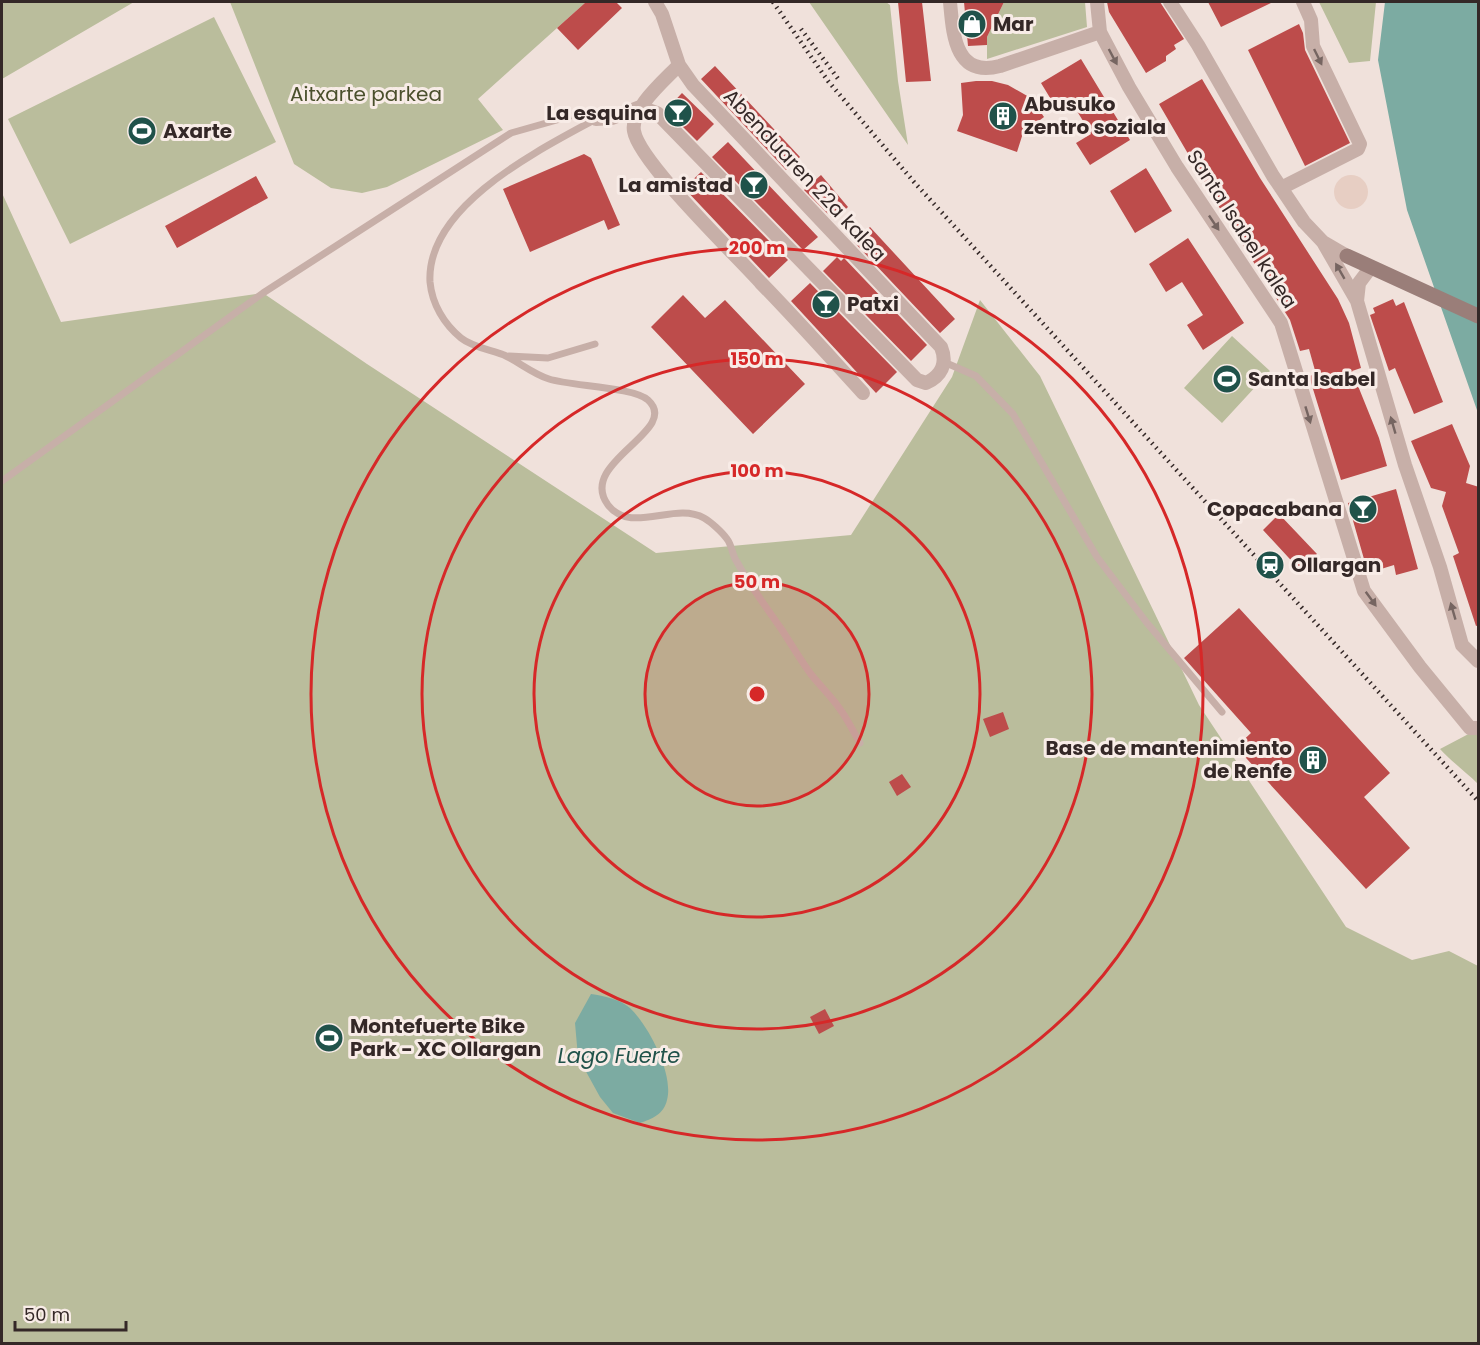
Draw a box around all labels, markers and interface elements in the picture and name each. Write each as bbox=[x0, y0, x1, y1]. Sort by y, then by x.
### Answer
shop icon: Mar bbox=[956, 8, 988, 40]
place label: Mar bbox=[993, 10, 1034, 38]
one-way arrow bbox=[1109, 48, 1118, 65]
one-way arrow bbox=[1314, 48, 1323, 65]
park label: Aitxarte parkea bbox=[290, 80, 442, 108]
street label: Abenduaren 22a kalea bbox=[718, 83, 892, 267]
place label: Abusuko zentro soziala bbox=[1024, 90, 1166, 141]
bar icon: La esquina bbox=[662, 97, 694, 129]
place label: La esquina bbox=[546, 99, 657, 127]
building icon: Abusuko zentro soziala bbox=[987, 100, 1019, 132]
sports icon: Axarte bbox=[126, 115, 158, 147]
place label: Axarte bbox=[163, 117, 232, 145]
street label: Santa Isabel kalea bbox=[1180, 144, 1304, 314]
bar icon: La amistad bbox=[738, 169, 770, 201]
place label: La amistad bbox=[619, 171, 733, 199]
one-way arrow bbox=[1209, 215, 1220, 232]
text: 200 m bbox=[729, 235, 785, 260]
one-way arrow bbox=[1336, 263, 1346, 280]
bar icon: Patxi bbox=[810, 288, 842, 320]
place label: Patxi bbox=[847, 290, 899, 318]
text: 150 m bbox=[730, 346, 784, 371]
sports icon: Santa Isabel bbox=[1211, 363, 1243, 395]
place label: Santa Isabel bbox=[1248, 365, 1376, 393]
one-way arrow bbox=[1304, 406, 1313, 424]
one-way arrow bbox=[1388, 416, 1397, 434]
text: 100 m bbox=[730, 458, 784, 483]
bar icon: Copacabana bbox=[1347, 493, 1379, 525]
place label: Copacabana bbox=[1207, 495, 1342, 523]
station icon: Ollargan bbox=[1254, 549, 1286, 581]
place label: Ollargan bbox=[1291, 551, 1381, 579]
text: 50 m bbox=[734, 569, 780, 594]
one-way arrow bbox=[1364, 592, 1376, 607]
one-way arrow bbox=[1447, 601, 1457, 620]
centre of rings bbox=[747, 684, 767, 704]
place label: Base de mantenimiento de Renfe bbox=[1046, 734, 1292, 785]
building icon: Base de mantenimiento de Renfe bbox=[1297, 744, 1329, 776]
place label: Montefuerte Bike Park - XC Ollargan bbox=[350, 1012, 541, 1063]
sports icon: Montefuerte Bike Park - XC Ollargan bbox=[313, 1022, 345, 1054]
water label: Lago Fuerte bbox=[558, 1041, 680, 1070]
scale bar bbox=[15, 1294, 126, 1332]
text: 50 m bbox=[24, 1302, 70, 1327]

